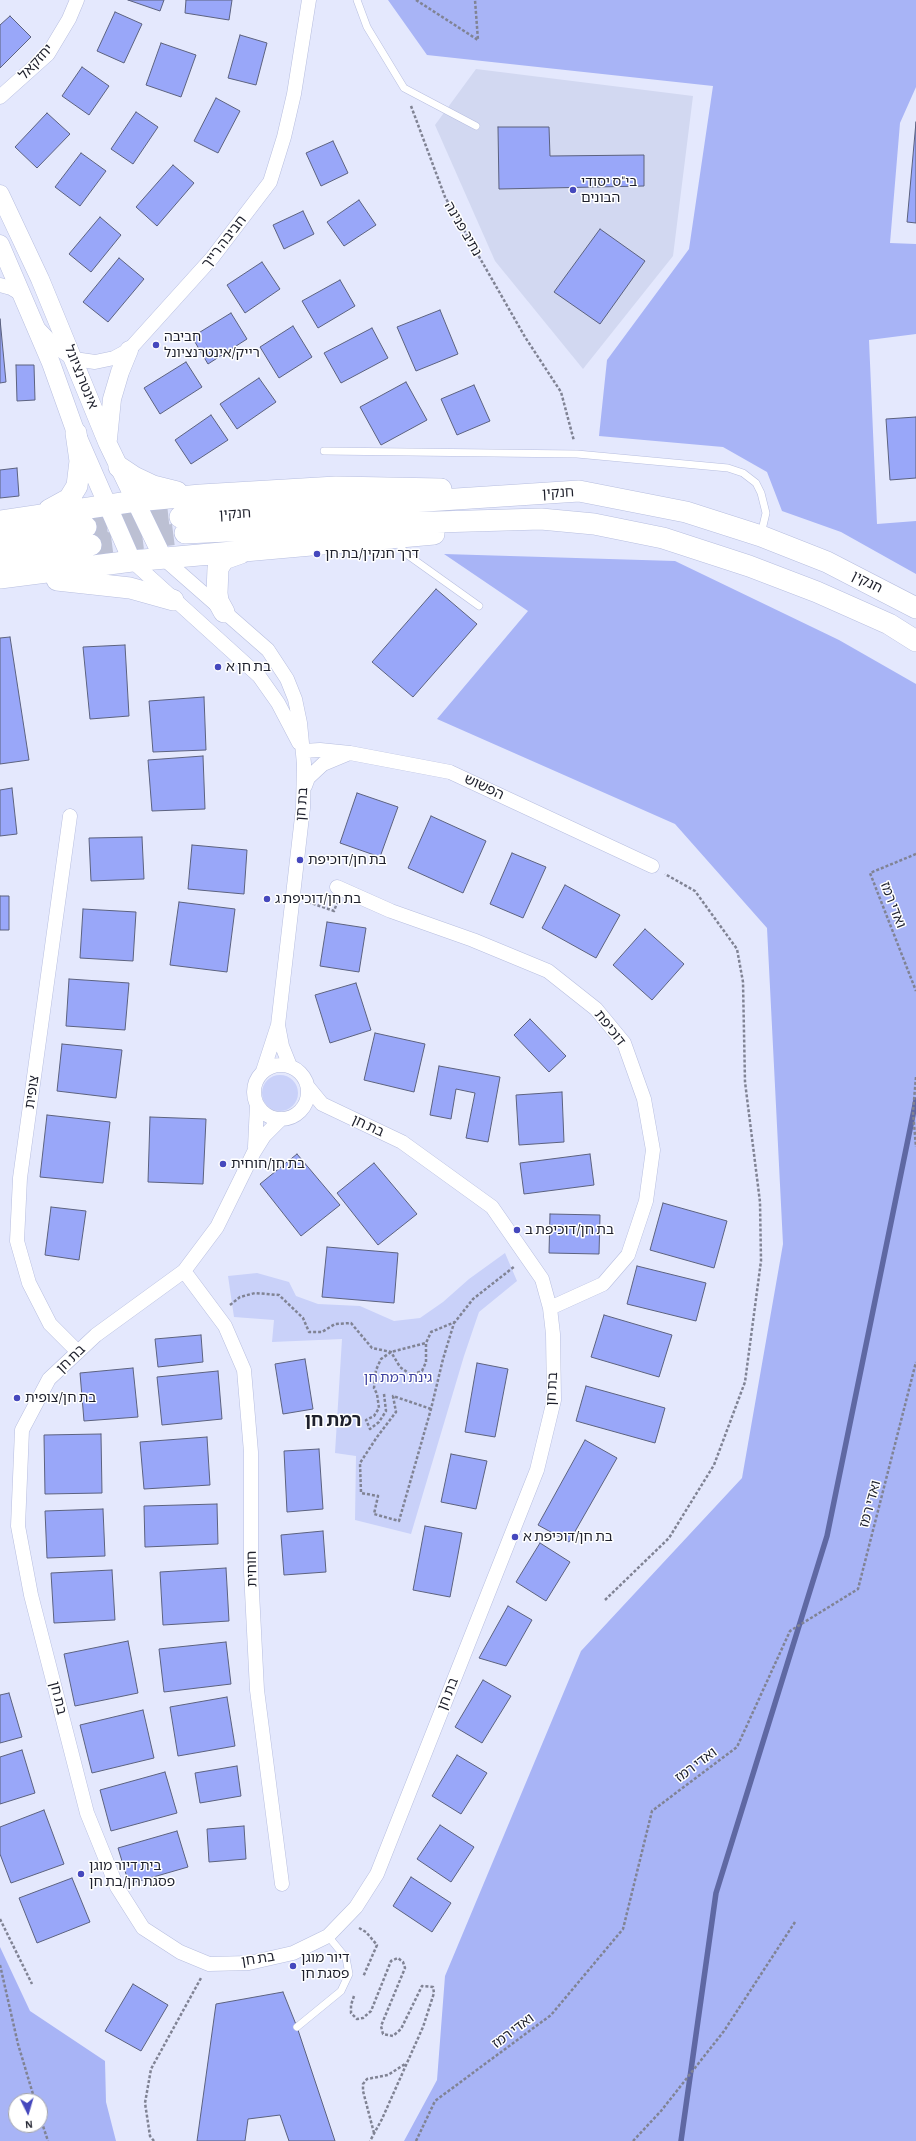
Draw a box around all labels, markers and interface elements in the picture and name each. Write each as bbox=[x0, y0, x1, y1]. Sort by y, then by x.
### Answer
street label: יחזקאל bbox=[15, 41, 57, 83]
place label: בי"ס יסודי הבונים bbox=[581, 174, 637, 206]
marker: בי"ס יסודי הבונים bbox=[568, 185, 578, 195]
street label: נתיב פנינה bbox=[441, 199, 485, 259]
street label: חביבה רייך bbox=[198, 212, 250, 272]
place label: חביבה רייק/אינטרנציונל bbox=[164, 329, 260, 362]
marker: חביבה רייק/אינטרנציונל bbox=[151, 340, 161, 350]
street label: אינטרנציונל bbox=[61, 343, 101, 411]
street label: חנקין bbox=[542, 484, 574, 502]
street label: חנקין bbox=[219, 505, 251, 523]
place label: דרך חנקין/בת חן bbox=[325, 546, 419, 562]
marker: דרך חנקין/בת חן bbox=[312, 549, 322, 559]
street label: חנקין bbox=[849, 567, 885, 597]
place label: בת חן א bbox=[226, 659, 271, 675]
marker: בת חן א bbox=[213, 662, 223, 672]
street label: הפשוש bbox=[462, 771, 506, 803]
street label: בת חן bbox=[292, 787, 312, 821]
place label: בת חן/דוכיפת bbox=[308, 852, 387, 868]
marker: בת חן/דוכיפת bbox=[295, 855, 305, 865]
street label: ואדי רמז bbox=[877, 880, 909, 930]
place label: בת חן/דוכיפת ג bbox=[275, 891, 361, 907]
marker: בת חן/דוכיפת ג bbox=[262, 894, 272, 904]
street label: דוכיפת bbox=[591, 1007, 629, 1049]
street label: צופית bbox=[21, 1074, 43, 1110]
street label: בת חן bbox=[349, 1111, 387, 1141]
place label: בת חן/חוחית bbox=[231, 1156, 305, 1172]
marker: בת חן/חוחית bbox=[218, 1159, 228, 1169]
place label: בת חן/דוכיפת ב bbox=[525, 1222, 614, 1238]
marker: בת חן/דוכיפת ב bbox=[512, 1225, 522, 1235]
street label: בת חן bbox=[53, 1341, 89, 1377]
park label: גינת רמת חן bbox=[364, 1370, 432, 1386]
street label: בת חן bbox=[543, 1372, 561, 1406]
place label: בת חן/צופית bbox=[25, 1390, 96, 1406]
marker: בת חן/צופית bbox=[12, 1393, 22, 1403]
district label: רמת חן bbox=[305, 1410, 361, 1432]
street label: ואדי רמז bbox=[856, 1479, 884, 1529]
place label: בת חן/דוכיפת א bbox=[523, 1529, 613, 1545]
marker: בת חן/דוכיפת א bbox=[510, 1532, 520, 1542]
street label: חוחית bbox=[243, 1551, 261, 1587]
street label: בת חן bbox=[434, 1675, 462, 1713]
street label: בת חן bbox=[46, 1680, 70, 1716]
street label: ואדי רמז bbox=[672, 1744, 720, 1786]
place label: בית דיור מוגן פסגת חן/בת חן bbox=[89, 1858, 175, 1890]
marker: בית דיור מוגן פסגת חן/בת חן bbox=[76, 1869, 86, 1879]
street label: בת חן bbox=[240, 1948, 276, 1970]
place label: דיור מוגן פסגת חן bbox=[301, 1950, 350, 1982]
marker: דיור מוגן פסגת חן bbox=[288, 1961, 298, 1971]
street label: ואדי רמז bbox=[489, 2010, 537, 2052]
north arrow bbox=[8, 2093, 48, 2133]
text: N bbox=[25, 2119, 33, 2130]

